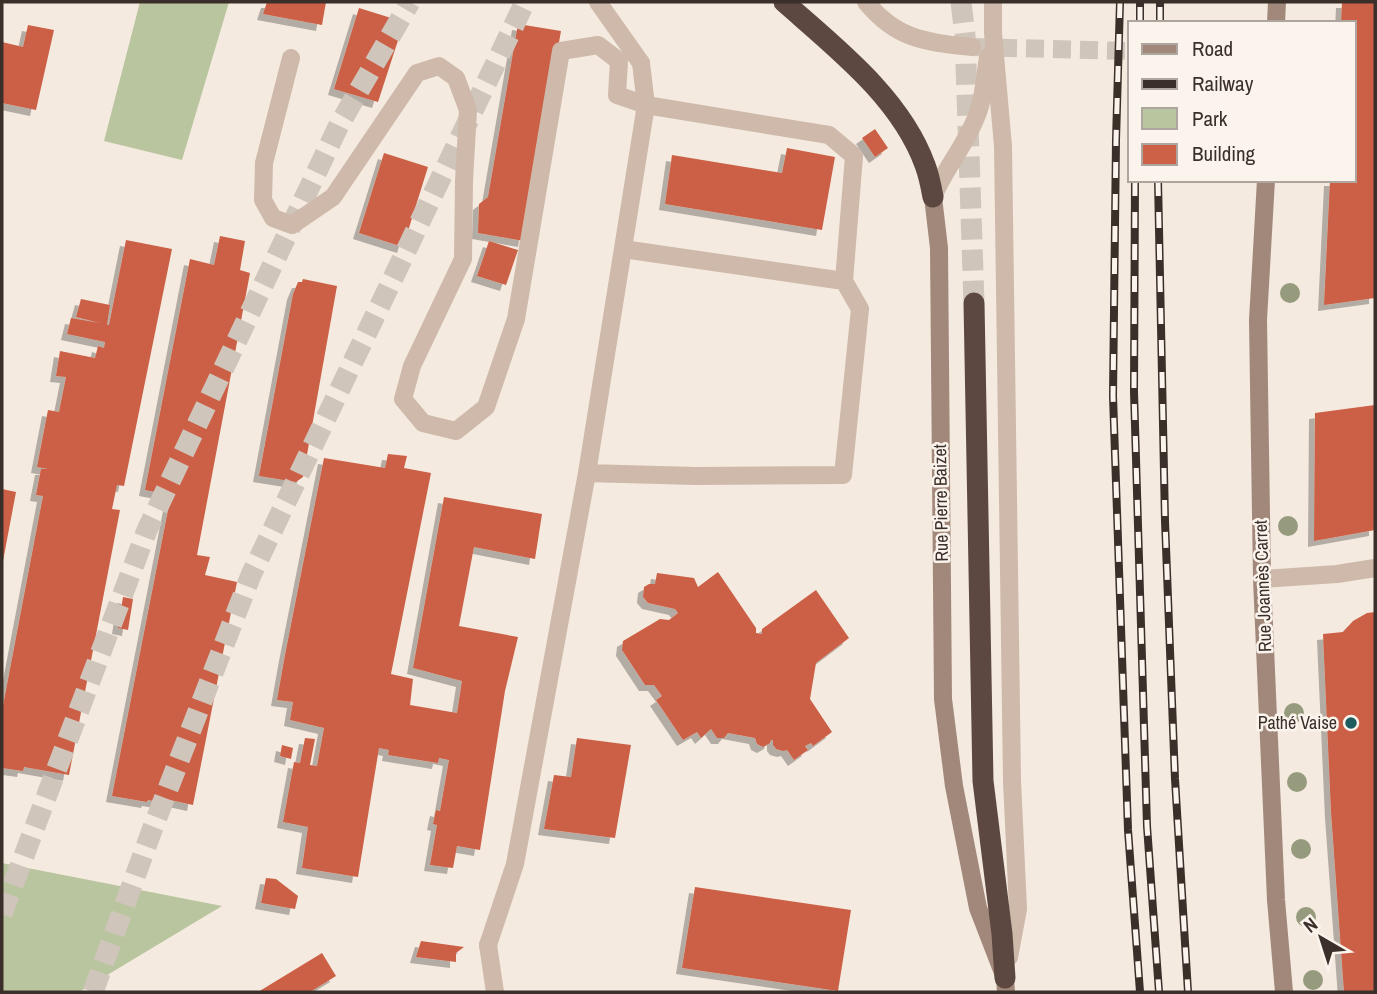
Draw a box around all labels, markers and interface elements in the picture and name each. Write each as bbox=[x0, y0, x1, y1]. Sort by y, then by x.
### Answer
legend bbox=[1128, 21, 1356, 182]
text: Road bbox=[1192, 34, 1233, 63]
text: Railway bbox=[1192, 69, 1254, 98]
text: Park bbox=[1192, 104, 1228, 133]
text: Building bbox=[1192, 139, 1256, 168]
street label: Rue Pierre Baizet bbox=[927, 444, 954, 562]
street label: Rue Joannès Carret bbox=[1248, 520, 1277, 652]
place label: Pathé Vaise bbox=[1258, 710, 1337, 735]
marker: Pathé Vaise bbox=[1343, 715, 1359, 731]
north arrow bbox=[1286, 903, 1356, 973]
text: N bbox=[1298, 911, 1323, 938]

